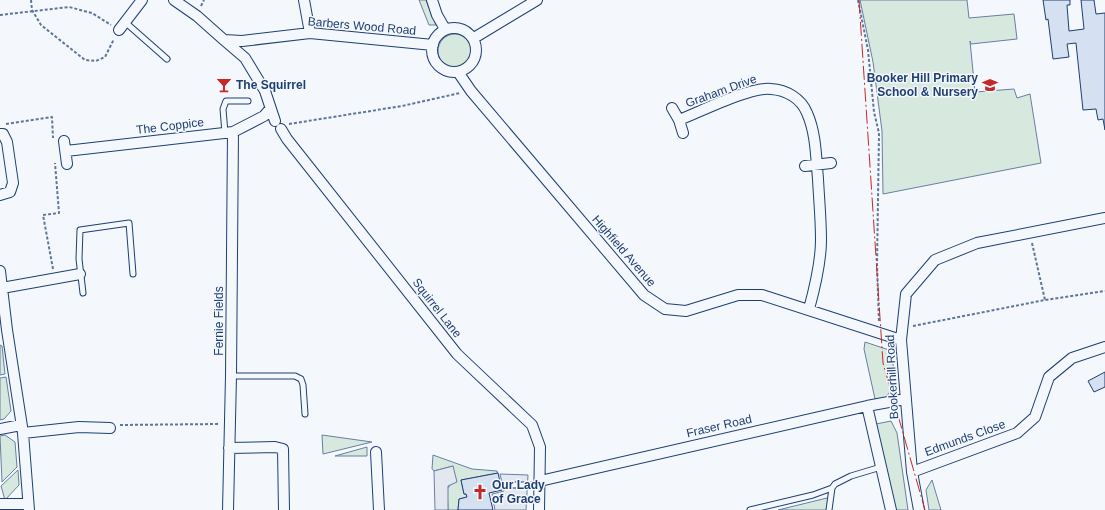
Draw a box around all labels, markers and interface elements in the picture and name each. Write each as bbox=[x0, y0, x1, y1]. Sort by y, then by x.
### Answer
street label: Barbers Wood Road bbox=[307, 14, 417, 38]
place label: Booker Hill Primary School & Nursery bbox=[867, 71, 978, 99]
street label: Graham Drive bbox=[684, 72, 759, 110]
bar icon: The Squirrel bbox=[215, 76, 233, 94]
school or university icon: Booker Hill Primary School & Nursery bbox=[981, 76, 999, 94]
place label: The Squirrel bbox=[236, 78, 306, 92]
street label: The Coppice bbox=[135, 115, 205, 137]
street label: Highfield Avenue bbox=[589, 212, 659, 290]
street label: Squirrel Lane bbox=[410, 276, 465, 341]
street label: Fernie Fields bbox=[212, 286, 226, 356]
street label: Bookerhill Road bbox=[883, 334, 901, 420]
street label: Fraser Road bbox=[685, 412, 753, 440]
street label: Edmunds Close bbox=[923, 417, 1007, 459]
place label: Our Lady of Grace bbox=[492, 478, 545, 506]
church icon: Our Lady of Grace bbox=[471, 483, 489, 501]

